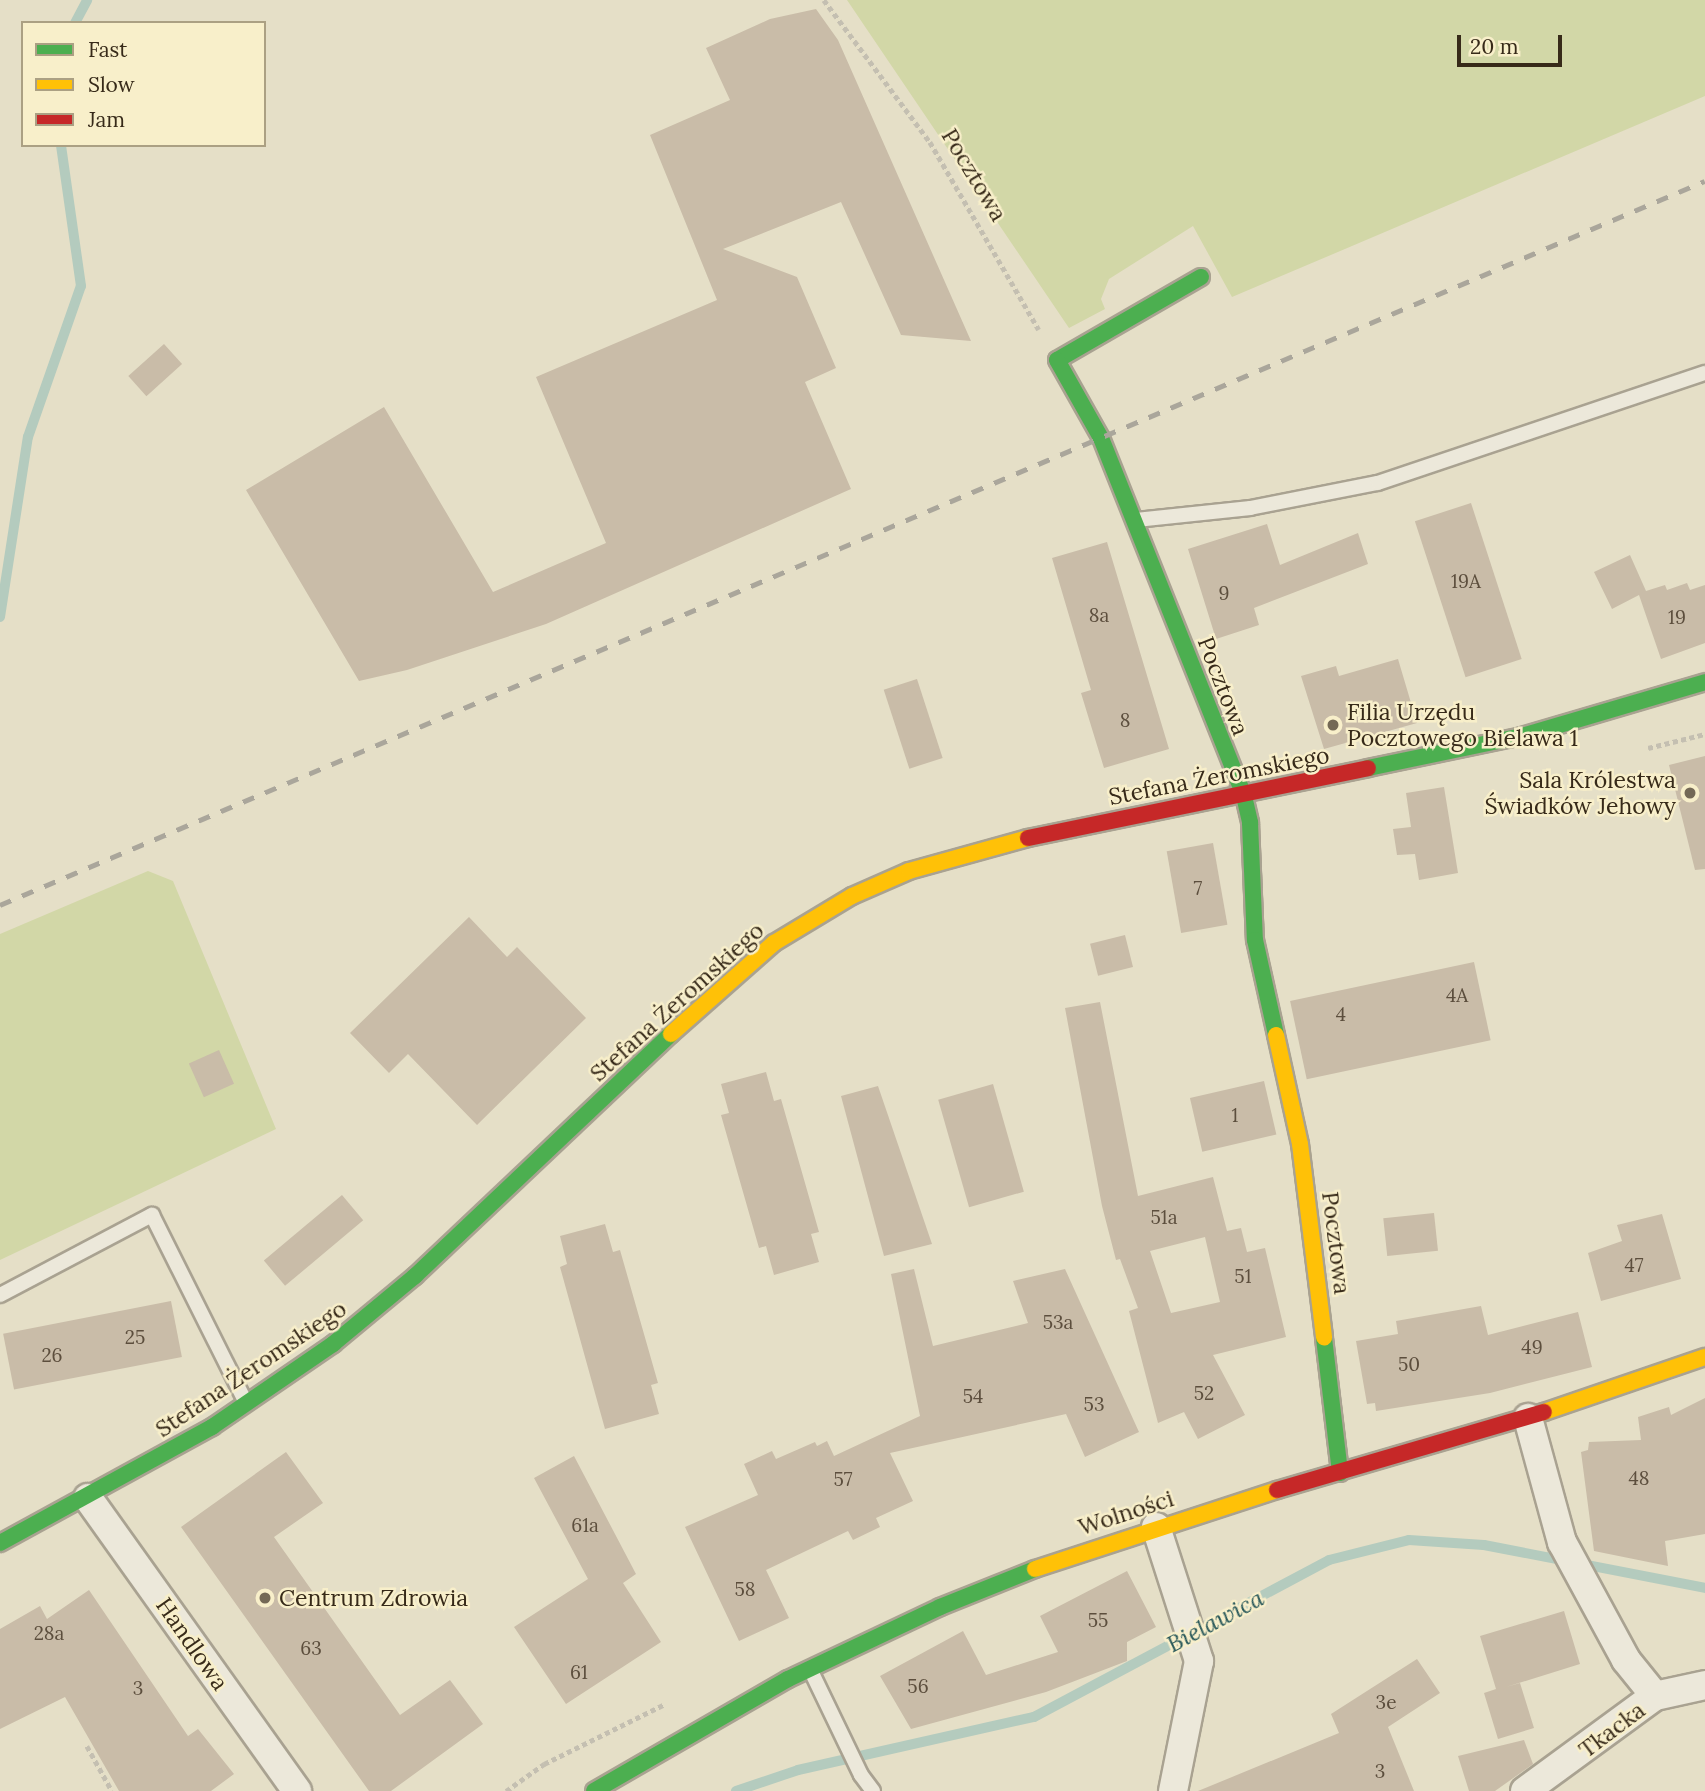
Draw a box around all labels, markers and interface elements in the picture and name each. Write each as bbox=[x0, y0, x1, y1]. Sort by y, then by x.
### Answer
legend bbox=[21, 21, 266, 147]
scale bar bbox=[1460, 21, 1565, 65]
text: 20 m bbox=[1470, 33, 1519, 60]
text: Fast bbox=[88, 36, 127, 63]
text: Slow bbox=[88, 71, 135, 98]
text: Jam bbox=[88, 106, 125, 133]
street label: Pocztowa bbox=[936, 124, 1012, 226]
house number: 19A bbox=[1451, 571, 1481, 593]
house number: 9 bbox=[1219, 583, 1229, 605]
house number: 8a bbox=[1089, 605, 1109, 627]
house number: 19 bbox=[1668, 607, 1686, 629]
street label: Pocztowa bbox=[1192, 633, 1254, 739]
place label: Filia Urzędu Pocztowego Bielawa 1 bbox=[1347, 698, 1578, 752]
house number: 8 bbox=[1120, 710, 1130, 732]
marker: Filia Urzędu Pocztowego Bielawa 1 bbox=[1325, 717, 1341, 733]
street label: Stefana Żeromskiego bbox=[1106, 741, 1332, 811]
place label: Sala Królestwa Świadków Jehowy bbox=[1484, 766, 1676, 820]
marker: Sala Królestwa Świadków Jehowy bbox=[1682, 785, 1698, 801]
house number: 7 bbox=[1194, 878, 1202, 900]
street label: Stefana Żeromskiego bbox=[584, 917, 770, 1087]
house number: 4A bbox=[1446, 985, 1468, 1007]
house number: 4 bbox=[1336, 1004, 1346, 1026]
house number: 1 bbox=[1232, 1105, 1238, 1127]
street label: Pocztowa bbox=[1316, 1190, 1356, 1296]
house number: 51a bbox=[1150, 1207, 1178, 1229]
house number: 47 bbox=[1624, 1255, 1644, 1277]
house number: 51 bbox=[1234, 1266, 1252, 1288]
street label: Stefana Żeromskiego bbox=[150, 1295, 352, 1443]
house number: 53a bbox=[1043, 1312, 1073, 1334]
house number: 25 bbox=[125, 1327, 145, 1349]
house number: 49 bbox=[1521, 1337, 1543, 1359]
house number: 26 bbox=[41, 1345, 63, 1367]
house number: 50 bbox=[1398, 1354, 1420, 1376]
house number: 52 bbox=[1194, 1383, 1214, 1405]
house number: 54 bbox=[963, 1386, 983, 1408]
house number: 53 bbox=[1084, 1394, 1104, 1416]
house number: 48 bbox=[1629, 1468, 1649, 1490]
house number: 57 bbox=[833, 1469, 853, 1491]
street label: Wolności bbox=[1075, 1485, 1177, 1541]
house number: 61a bbox=[571, 1515, 599, 1537]
house number: 58 bbox=[734, 1579, 756, 1601]
place label: Centrum Zdrowia bbox=[279, 1584, 468, 1612]
water label: Bielawica bbox=[1162, 1584, 1268, 1658]
marker: Centrum Zdrowia bbox=[257, 1590, 273, 1606]
street label: Handlowa bbox=[150, 1592, 234, 1696]
house number: 55 bbox=[1088, 1610, 1108, 1632]
house number: 28a bbox=[34, 1623, 64, 1645]
house number: 63 bbox=[300, 1638, 322, 1660]
house number: 61 bbox=[570, 1662, 588, 1684]
house number: 56 bbox=[907, 1676, 929, 1698]
house number: 3 bbox=[133, 1678, 143, 1700]
house number: 3e bbox=[1376, 1692, 1396, 1714]
street label: Tkacka bbox=[1574, 1696, 1650, 1764]
house number: 3 bbox=[1375, 1761, 1385, 1783]

